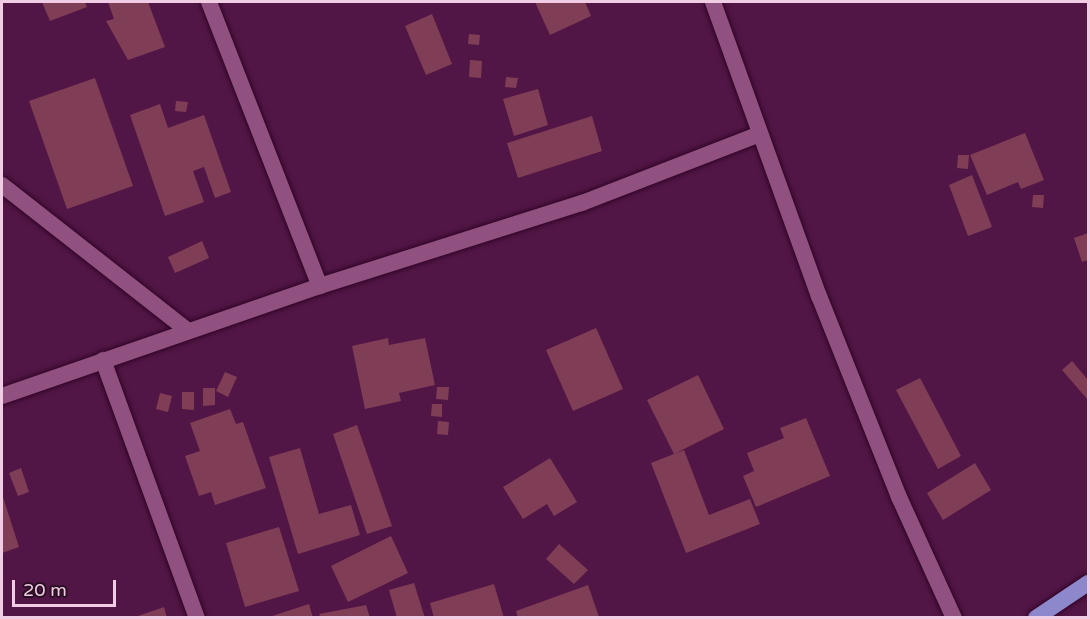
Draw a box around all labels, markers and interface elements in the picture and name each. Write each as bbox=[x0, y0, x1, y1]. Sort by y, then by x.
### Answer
scale bar bbox=[15, 568, 118, 606]
text: 20 m bbox=[23, 579, 67, 601]

